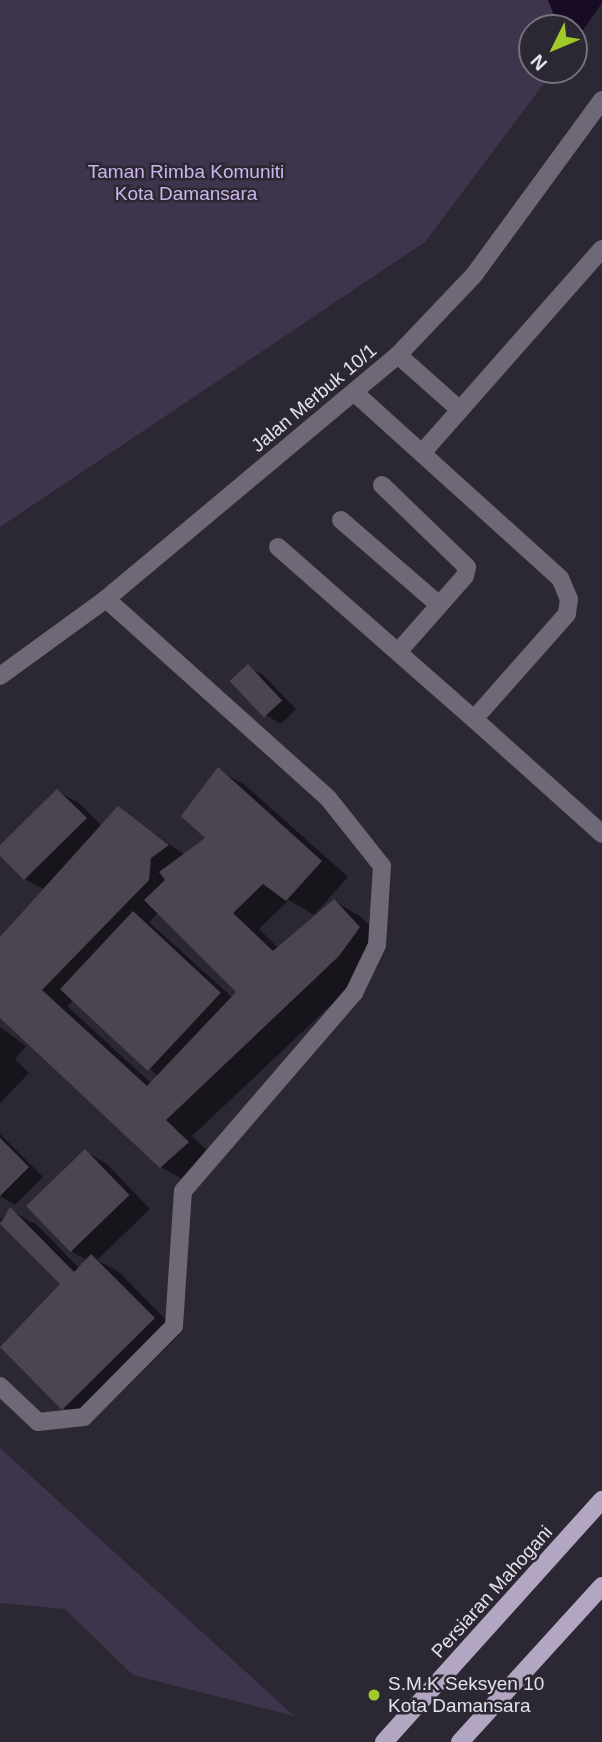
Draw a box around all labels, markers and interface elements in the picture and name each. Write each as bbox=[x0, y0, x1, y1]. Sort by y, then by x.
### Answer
north arrow bbox=[518, 14, 588, 84]
text: N bbox=[526, 50, 551, 74]
park label: Taman Rimba Komuniti Kota Damansara bbox=[88, 161, 284, 205]
street label: Jalan Merbuk 10/1 bbox=[247, 339, 381, 457]
street label: Persiaran Mahogani bbox=[427, 1521, 557, 1663]
place label: S.M.K Seksyen 10 Kota Damansara bbox=[388, 1673, 544, 1717]
marker: S.M.K Seksyen 10 Kota Damansara bbox=[366, 1687, 382, 1703]

